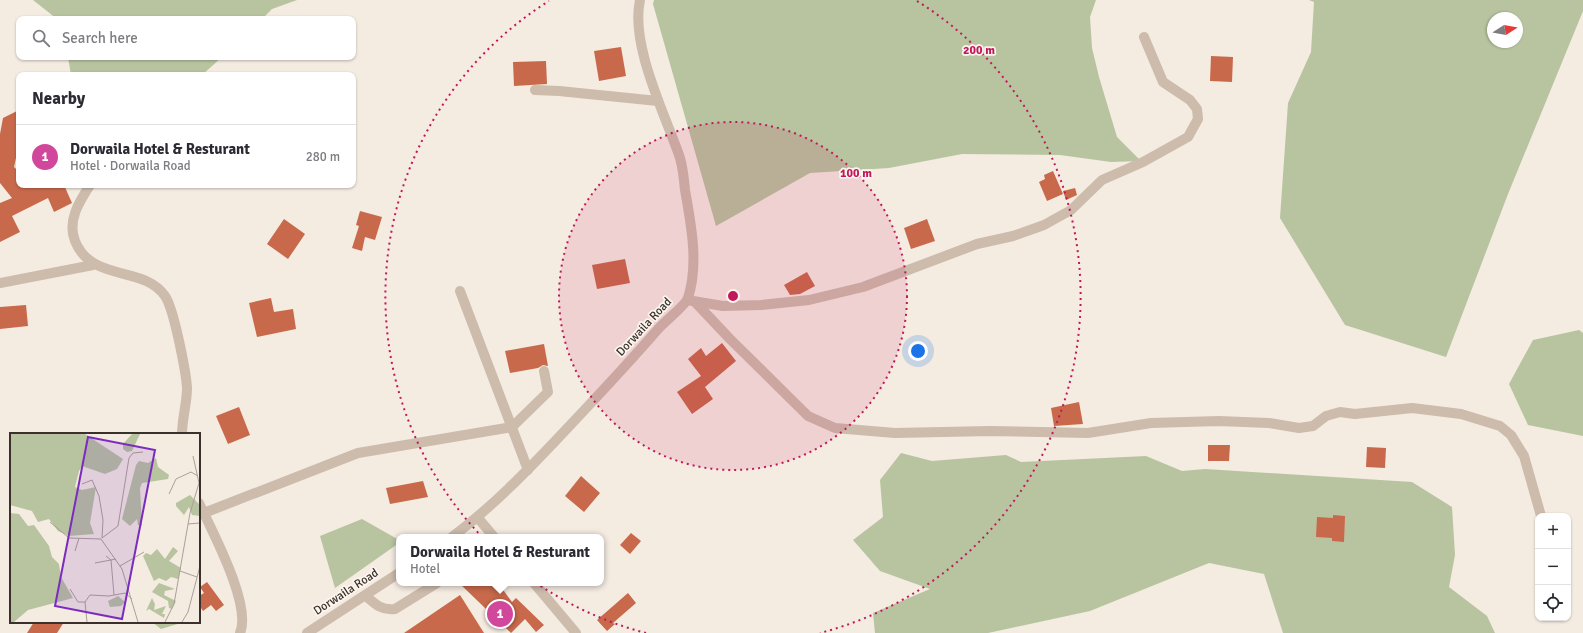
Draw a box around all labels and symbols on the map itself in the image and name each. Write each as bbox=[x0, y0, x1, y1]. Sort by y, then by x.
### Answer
north arrow bbox=[1487, 12, 1523, 48]
text: 200 m bbox=[963, 43, 995, 58]
text: 100 m bbox=[840, 166, 872, 181]
centre of rings bbox=[726, 289, 740, 303]
street label: Dorwaila Road bbox=[613, 295, 675, 359]
your location bbox=[908, 341, 928, 361]
inset map bbox=[10, 433, 200, 623]
street label: Dorwaila Road bbox=[311, 565, 381, 619]
pin: 1 bbox=[487, 599, 513, 629]

